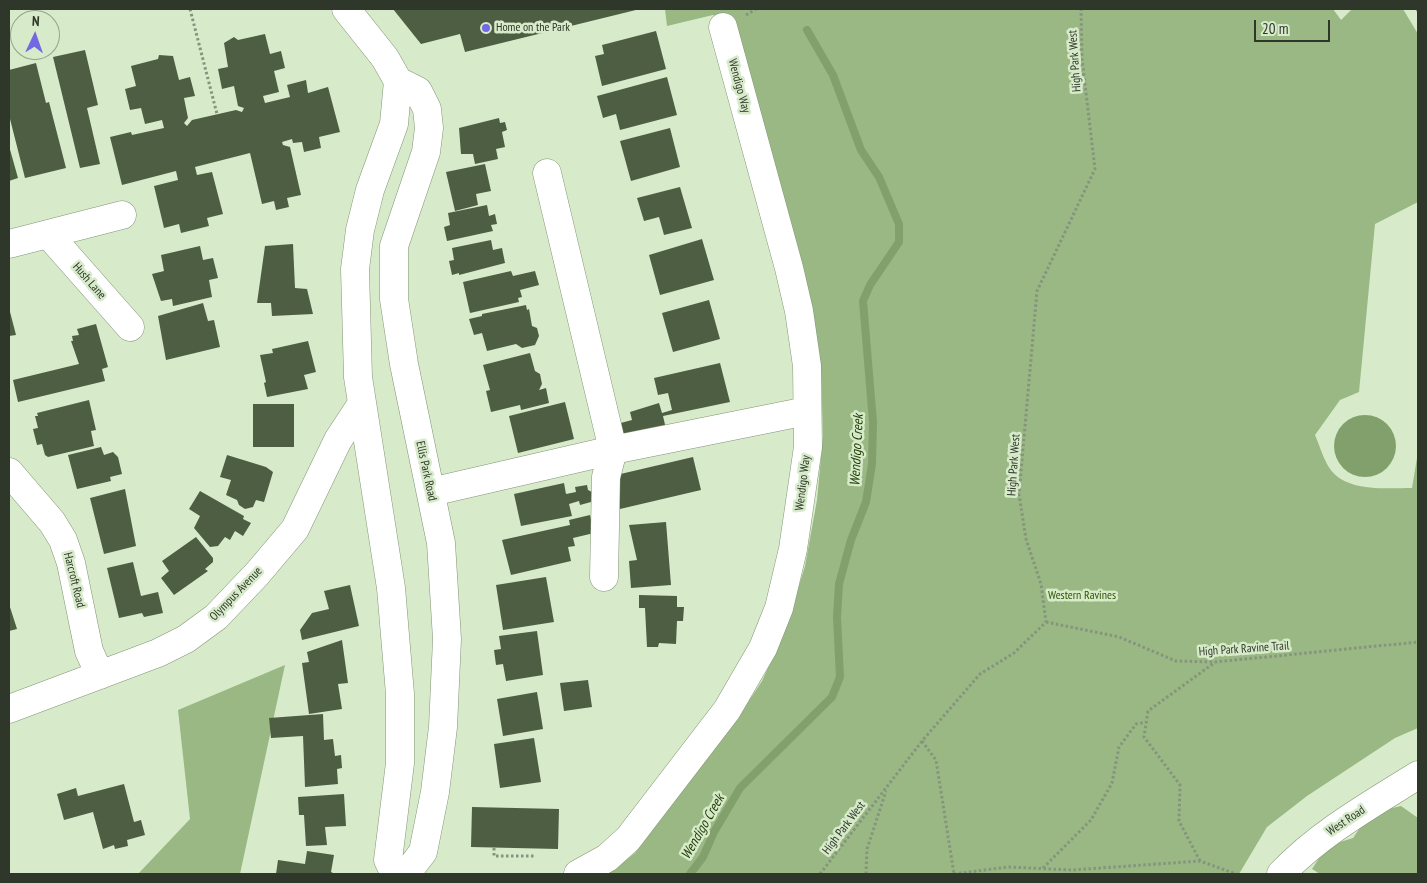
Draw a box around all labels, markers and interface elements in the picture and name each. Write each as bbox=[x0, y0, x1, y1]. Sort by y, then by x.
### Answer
north arrow bbox=[10, 10, 60, 60]
scale bar bbox=[1257, 10, 1333, 42]
text: N bbox=[31, 12, 40, 30]
text: 20 m bbox=[1262, 19, 1288, 38]
place label: Home on the Park bbox=[496, 21, 570, 35]
marker: Home on the Park bbox=[480, 22, 492, 34]
street label: High Park West bbox=[1066, 29, 1084, 93]
street label: Wendigo Way bbox=[725, 57, 753, 115]
street label: Hush Lane bbox=[69, 260, 109, 302]
water label: Wendigo Creek bbox=[847, 414, 867, 486]
street label: High Park West bbox=[1005, 433, 1023, 497]
street label: Ellis Park Road bbox=[413, 440, 439, 502]
street label: Wendigo Way bbox=[792, 455, 814, 511]
street label: Harcroft Road bbox=[60, 551, 88, 609]
street label: Olympus Avenue bbox=[207, 564, 265, 624]
park label: Western Ravines bbox=[1048, 589, 1116, 603]
street label: High Park Ravine Trail bbox=[1198, 639, 1290, 659]
water label: Wendigo Creek bbox=[678, 792, 728, 862]
street label: High Park West bbox=[819, 799, 869, 857]
street label: West Road bbox=[1324, 803, 1368, 839]

